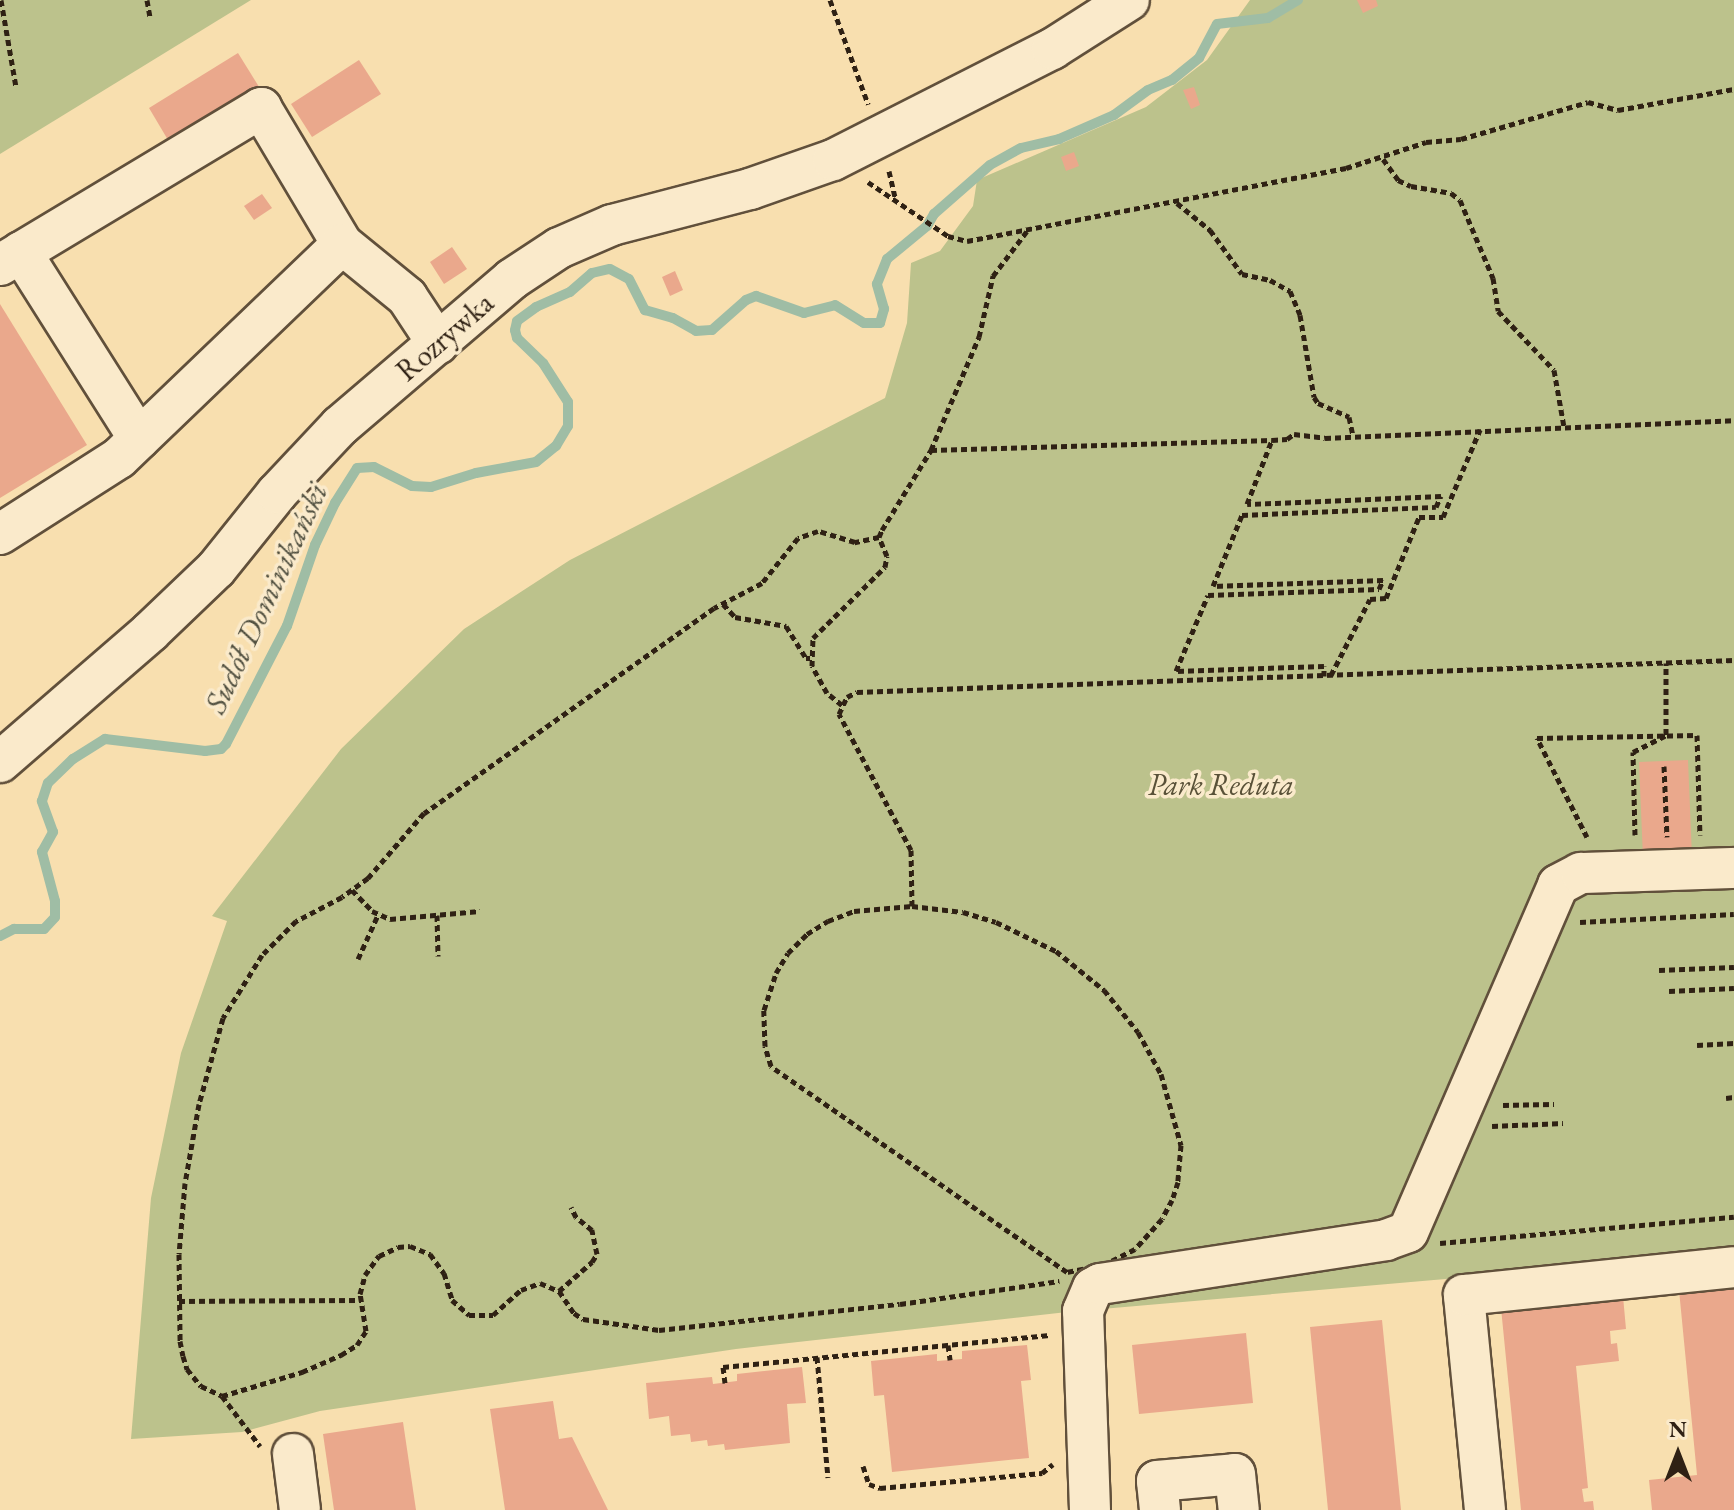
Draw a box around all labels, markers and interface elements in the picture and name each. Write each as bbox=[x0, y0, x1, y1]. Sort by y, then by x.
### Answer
street label: Rozrywka bbox=[389, 285, 501, 389]
water label: Sudół Dominikański bbox=[196, 477, 336, 719]
park label: Park Reduta bbox=[1148, 767, 1294, 803]
north arrow bbox=[1638, 1414, 1718, 1494]
text: N bbox=[1669, 1415, 1687, 1444]

